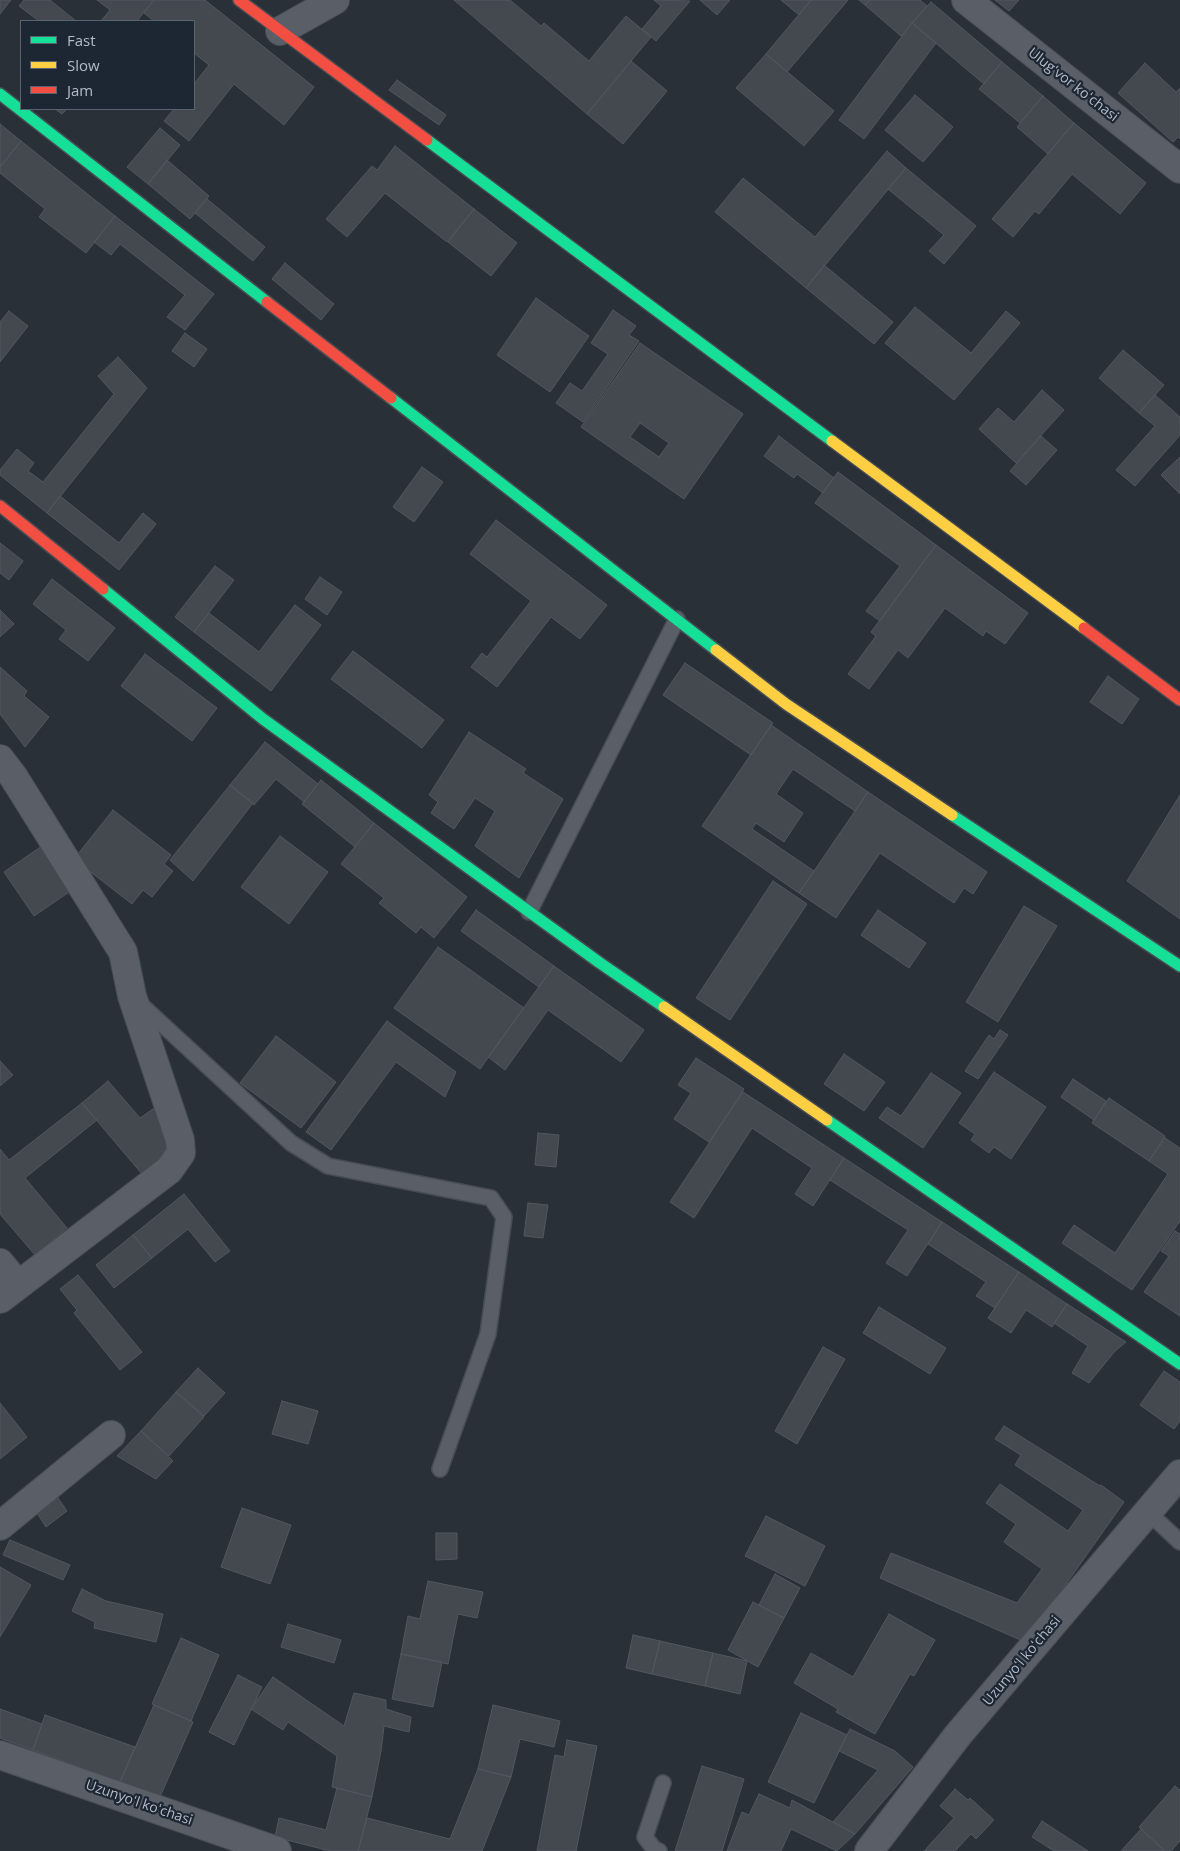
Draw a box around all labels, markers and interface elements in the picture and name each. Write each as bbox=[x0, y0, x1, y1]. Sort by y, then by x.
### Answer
legend bbox=[20, 20, 195, 110]
text: Fast bbox=[67, 30, 96, 50]
street label: Ulugʻvor koʻchasi bbox=[1024, 45, 1122, 125]
text: Slow bbox=[67, 55, 100, 75]
text: Jam bbox=[67, 80, 93, 100]
street label: Uzunyoʻl koʻchasi bbox=[980, 1613, 1064, 1709]
street label: Uzunyoʻl koʻchasi bbox=[83, 1777, 195, 1829]

